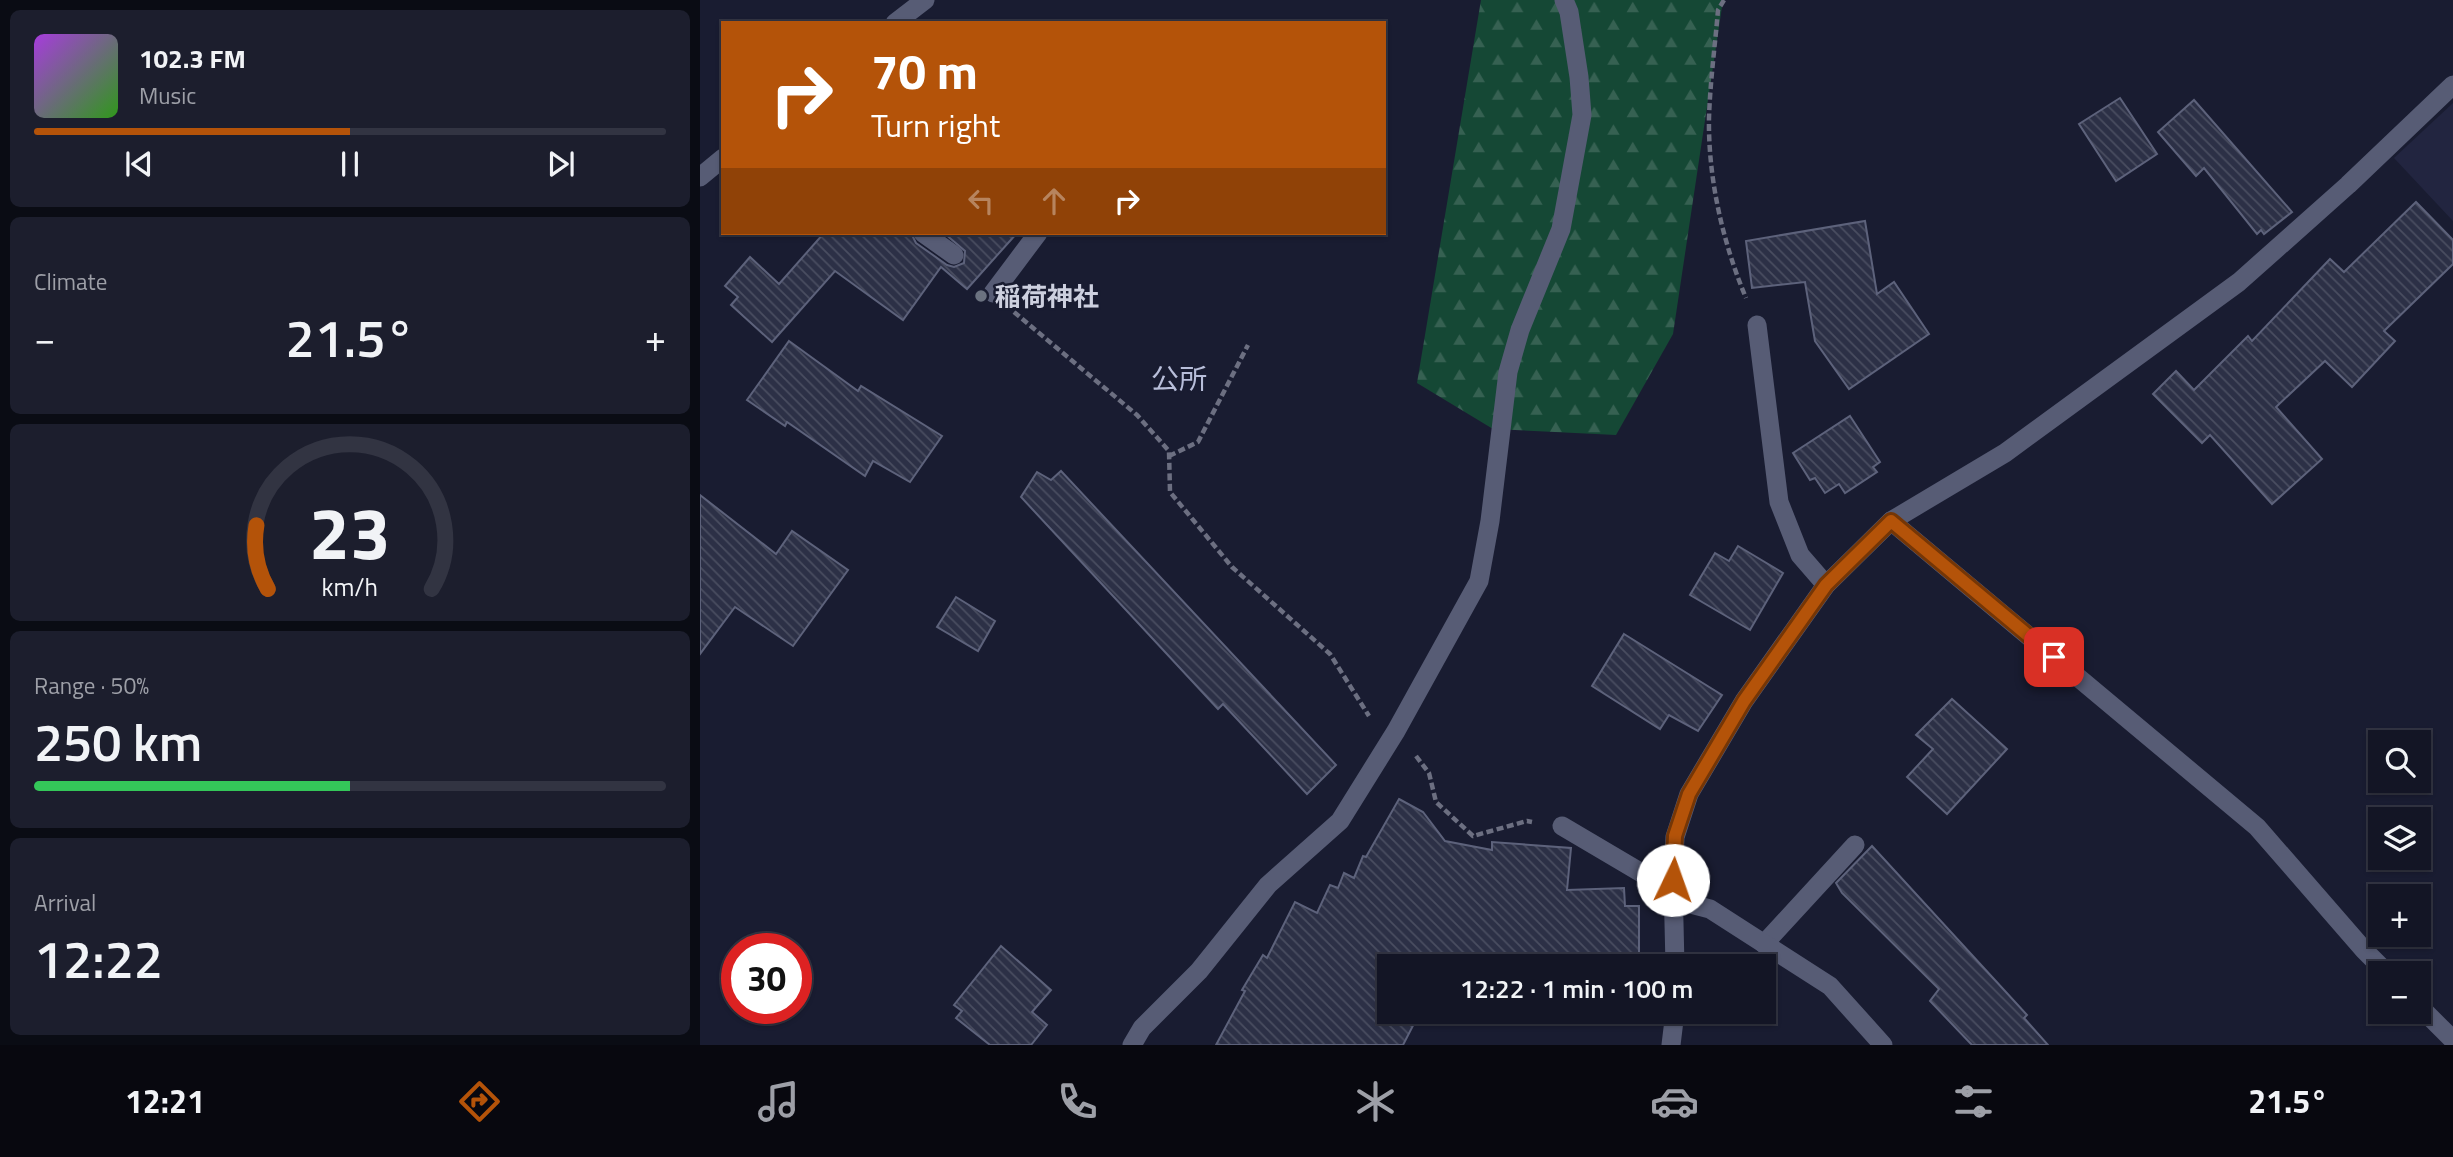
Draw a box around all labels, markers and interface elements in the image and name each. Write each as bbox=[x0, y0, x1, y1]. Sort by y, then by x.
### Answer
text: 70 m bbox=[871, 33, 978, 108]
text: 102.3 FM bbox=[139, 39, 246, 78]
icon: right bbox=[756, 49, 847, 140]
text: Music bbox=[139, 78, 196, 113]
text: Turn right bbox=[871, 101, 1000, 149]
icon: previous bbox=[120, 145, 158, 183]
icon: pause bbox=[331, 145, 369, 183]
icon: next bbox=[542, 145, 580, 183]
icon: left bbox=[962, 182, 1000, 220]
icon: ahead bbox=[1035, 182, 1073, 220]
icon: right bbox=[1108, 182, 1146, 220]
text: Climate bbox=[34, 264, 107, 299]
place label: 稲荷神社 bbox=[995, 277, 1099, 316]
marker: 稲荷神社 bbox=[973, 288, 989, 304]
text: 21.5° bbox=[286, 298, 414, 377]
text: − bbox=[34, 309, 55, 367]
text: + bbox=[645, 309, 666, 367]
district label: 公所 bbox=[1151, 357, 1207, 400]
text: 23 bbox=[309, 477, 391, 587]
text: km/h bbox=[322, 567, 378, 605]
pin bbox=[2024, 627, 2084, 687]
icon: arrive bbox=[2035, 638, 2073, 676]
text: Range · 50% bbox=[34, 668, 149, 703]
text: 250 km bbox=[34, 702, 202, 781]
map controls bbox=[2368, 730, 2431, 1024]
button: search bbox=[2368, 730, 2431, 793]
button: layers bbox=[2368, 807, 2431, 870]
position arrow bbox=[1636, 843, 1710, 917]
button: + bbox=[2368, 884, 2431, 947]
text: Arrival bbox=[34, 885, 96, 920]
text: 12:22 bbox=[34, 919, 163, 998]
speed limit sign: 30 bbox=[721, 933, 812, 1024]
button: − bbox=[2368, 961, 2431, 1024]
text: 12:22 · 1 min · 100 m bbox=[1460, 969, 1693, 1008]
text: 12:21 bbox=[125, 1077, 205, 1125]
icon: directions bbox=[455, 1077, 504, 1126]
icon: music bbox=[754, 1077, 803, 1126]
icon: phone bbox=[1053, 1077, 1102, 1126]
icon: climate bbox=[1351, 1077, 1400, 1126]
icon: car bbox=[1650, 1077, 1699, 1126]
icon: filters bbox=[1949, 1077, 1998, 1126]
text: 21.5° bbox=[2248, 1077, 2328, 1125]

